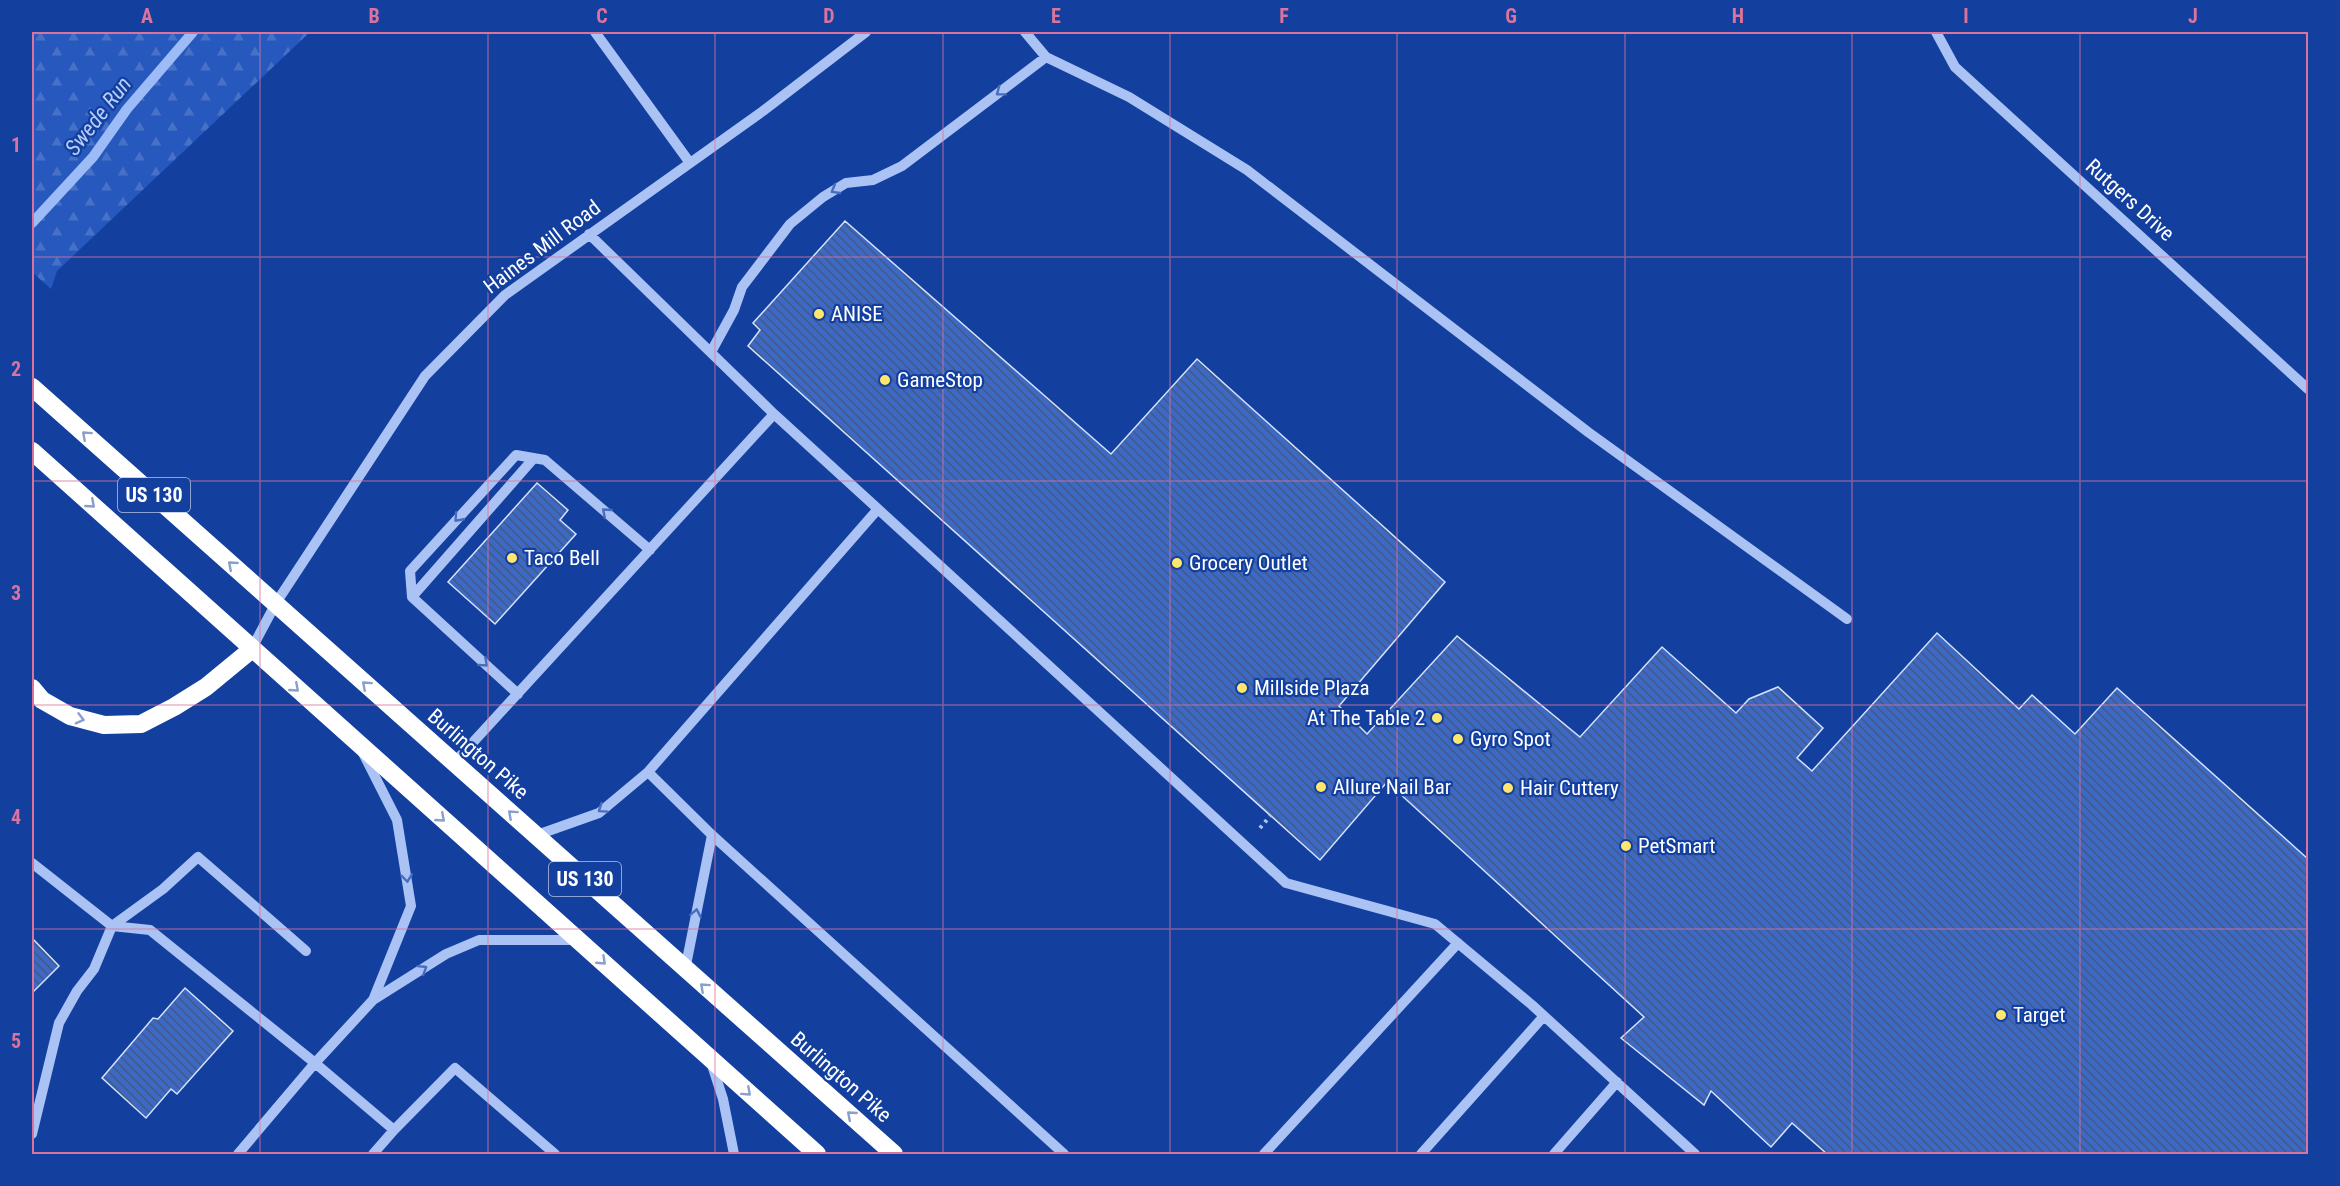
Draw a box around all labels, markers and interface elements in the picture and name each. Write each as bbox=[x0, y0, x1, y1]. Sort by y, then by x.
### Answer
text: A bbox=[141, 4, 153, 28]
text: B bbox=[368, 4, 380, 28]
text: C bbox=[596, 4, 608, 28]
text: D bbox=[823, 4, 835, 28]
text: E bbox=[1051, 4, 1061, 28]
text: F bbox=[1279, 4, 1289, 28]
text: G bbox=[1505, 4, 1517, 28]
text: H bbox=[1732, 4, 1744, 28]
text: I bbox=[1963, 4, 1969, 28]
text: J bbox=[2188, 4, 2198, 28]
water label: Swede Run bbox=[60, 72, 136, 160]
one-way arrow bbox=[995, 85, 1006, 96]
text: 1 bbox=[11, 133, 21, 157]
street label: Rutgers Drive bbox=[2081, 154, 2179, 246]
one-way arrow bbox=[831, 183, 841, 195]
street label: Haines Mill Road bbox=[479, 195, 605, 299]
place label: ANISE bbox=[831, 302, 883, 326]
marker: ANISE bbox=[812, 307, 826, 321]
text: 2 bbox=[11, 357, 21, 381]
place label: GameStop bbox=[897, 368, 983, 392]
marker: GameStop bbox=[878, 373, 892, 387]
one-way arrow bbox=[83, 431, 93, 442]
road number: US 130 bbox=[118, 478, 190, 512]
one-way arrow bbox=[84, 497, 95, 508]
one-way arrow bbox=[602, 508, 613, 519]
one-way arrow bbox=[454, 511, 465, 522]
place label: Taco Bell bbox=[524, 546, 600, 570]
marker: Taco Bell bbox=[505, 551, 519, 565]
place label: Grocery Outlet bbox=[1189, 551, 1308, 575]
marker: Grocery Outlet bbox=[1170, 556, 1184, 570]
one-way arrow bbox=[228, 561, 239, 572]
text: 3 bbox=[11, 581, 21, 605]
one-way arrow bbox=[477, 656, 487, 667]
place label: Millside Plaza bbox=[1254, 676, 1370, 700]
one-way arrow bbox=[288, 681, 299, 692]
one-way arrow bbox=[362, 681, 373, 692]
marker: Millside Plaza bbox=[1235, 681, 1249, 695]
street label: Burlington Pike bbox=[423, 704, 533, 804]
place label: At The Table 2 bbox=[1307, 706, 1425, 730]
marker: At The Table 2 bbox=[1430, 711, 1444, 725]
one-way arrow bbox=[74, 712, 85, 724]
place label: Gyro Spot bbox=[1470, 727, 1551, 751]
marker: Gyro Spot bbox=[1451, 732, 1465, 746]
place label: Allure Nail Bar bbox=[1333, 775, 1451, 799]
place label: Hair Cuttery bbox=[1520, 776, 1619, 800]
marker: Allure Nail Bar bbox=[1314, 780, 1328, 794]
marker: Hair Cuttery bbox=[1501, 781, 1515, 795]
one-way arrow bbox=[598, 801, 609, 812]
text: 4 bbox=[11, 805, 21, 829]
one-way arrow bbox=[509, 810, 519, 821]
one-way arrow bbox=[434, 811, 444, 822]
place label: PetSmart bbox=[1638, 834, 1715, 858]
marker: PetSmart bbox=[1619, 839, 1633, 853]
road number: US 130 bbox=[549, 862, 621, 896]
one-way arrow bbox=[400, 873, 413, 882]
one-way arrow bbox=[689, 908, 702, 918]
one-way arrow bbox=[595, 954, 606, 965]
one-way arrow bbox=[417, 965, 427, 977]
one-way arrow bbox=[700, 983, 711, 994]
place label: Target bbox=[2013, 1003, 2065, 1027]
marker: Target bbox=[1994, 1008, 2008, 1022]
street label: Burlington Pike bbox=[786, 1027, 896, 1127]
text: 5 bbox=[11, 1029, 21, 1053]
one-way arrow bbox=[740, 1085, 751, 1096]
one-way arrow bbox=[847, 1111, 858, 1122]

